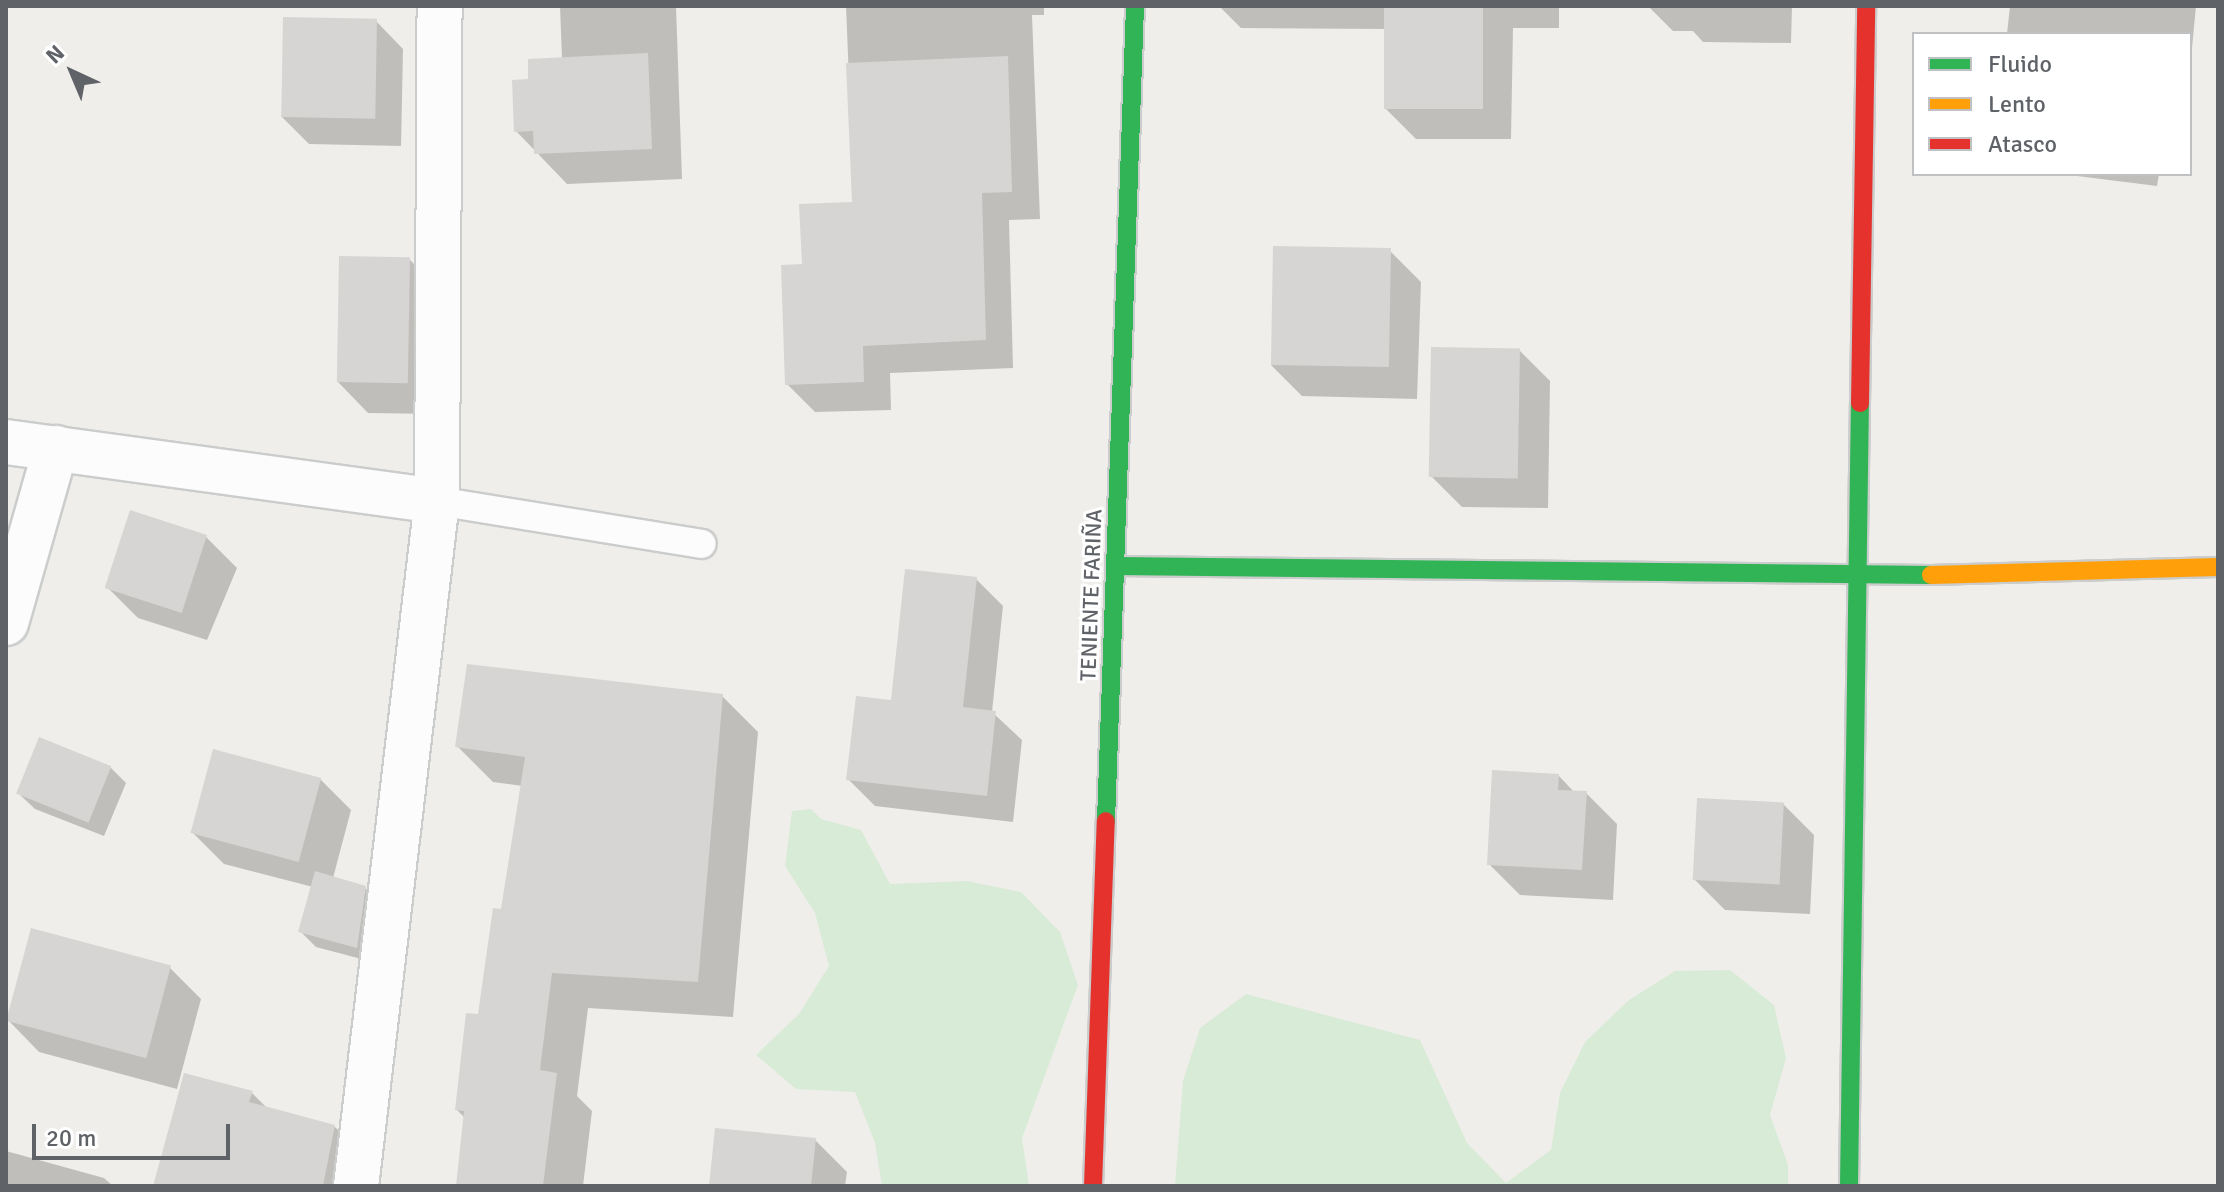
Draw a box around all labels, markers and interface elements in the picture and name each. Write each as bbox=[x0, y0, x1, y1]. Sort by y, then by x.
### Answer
north arrow bbox=[32, 32, 112, 112]
legend bbox=[1912, 32, 2192, 176]
text: N bbox=[40, 39, 70, 69]
text: Fluido bbox=[1988, 49, 2052, 79]
text: Lento bbox=[1988, 89, 2046, 119]
text: Atasco bbox=[1988, 129, 2057, 159]
street label: TENIENTE FARIÑA bbox=[1075, 509, 1107, 681]
scale bar bbox=[36, 1108, 234, 1158]
text: 20 m bbox=[46, 1123, 96, 1153]

